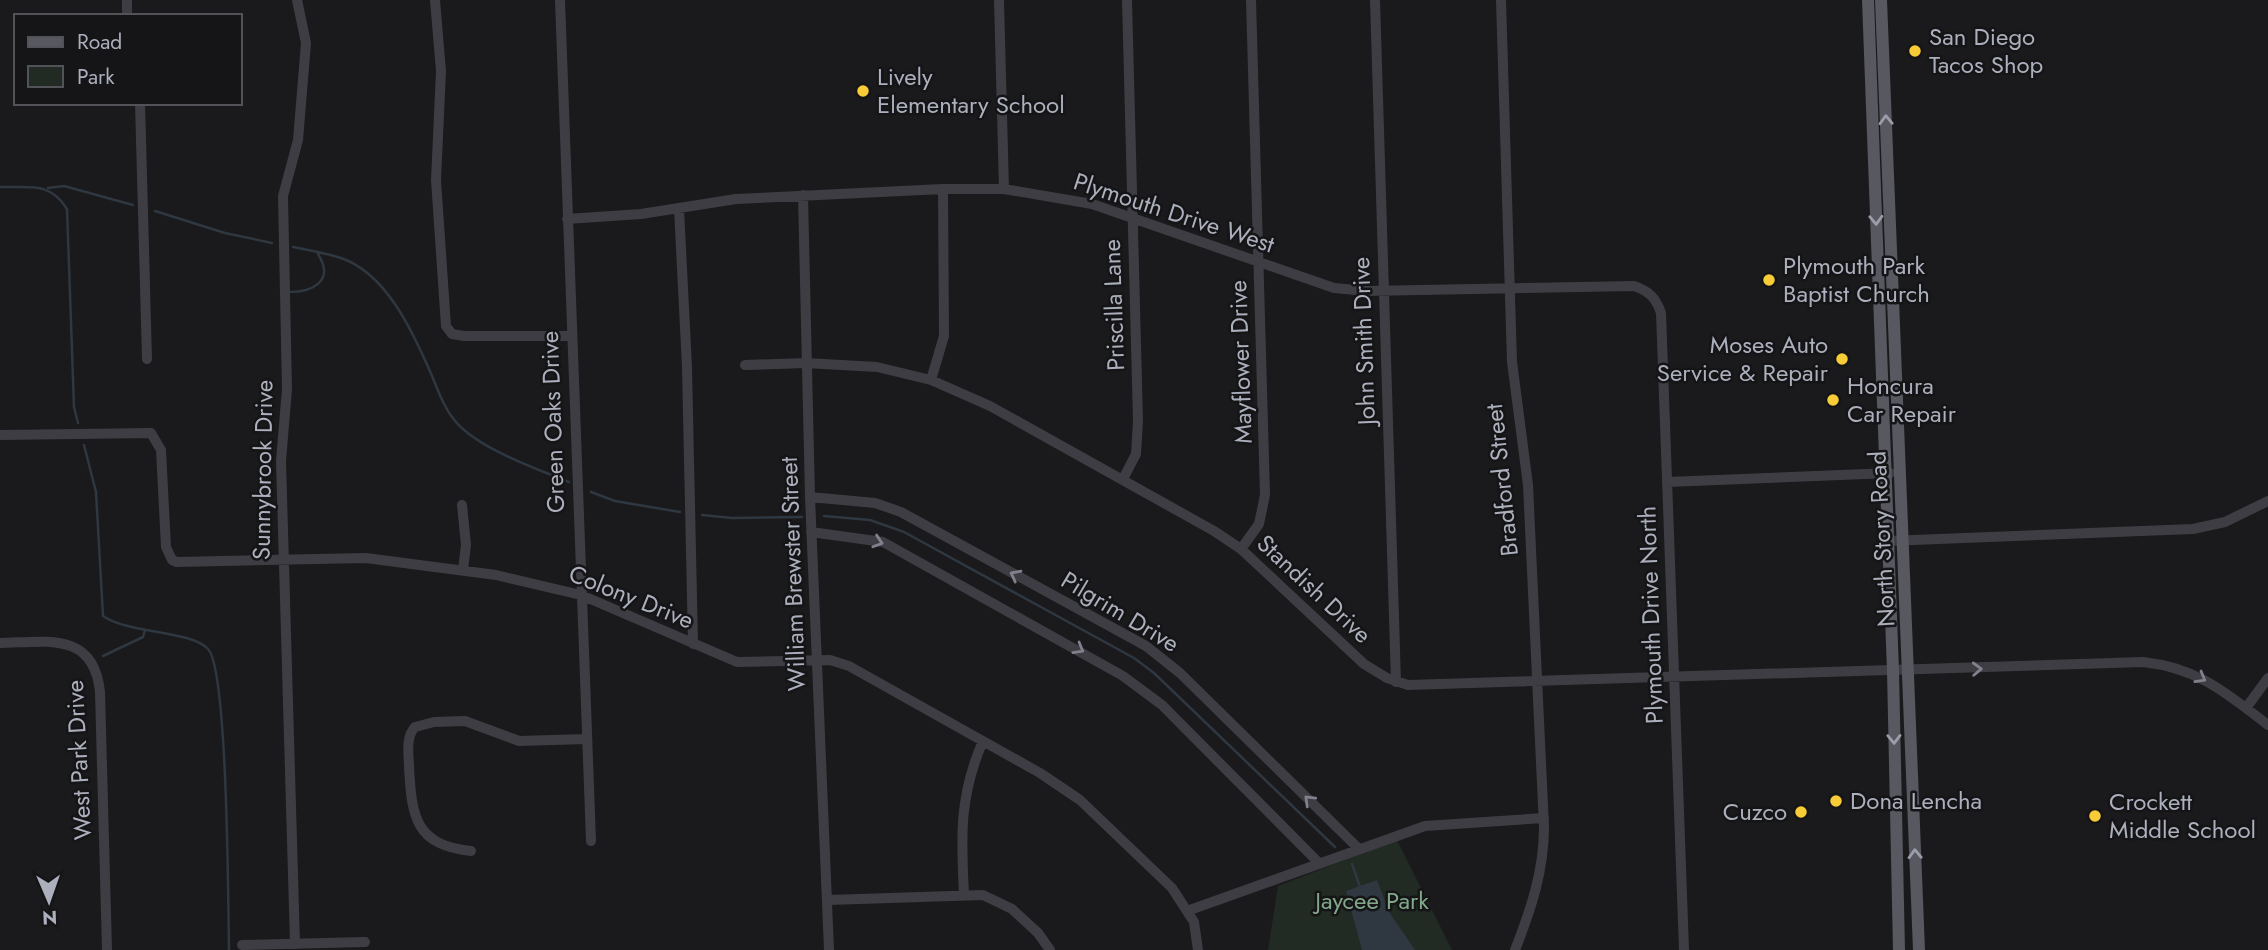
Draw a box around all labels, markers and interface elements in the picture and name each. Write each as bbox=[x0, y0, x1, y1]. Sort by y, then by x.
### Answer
legend bbox=[14, 14, 242, 105]
place label: San Diego Tacos Shop bbox=[1929, 19, 2043, 82]
text: Road bbox=[77, 27, 122, 57]
marker: San Diego Tacos Shop bbox=[1907, 43, 1923, 59]
place label: Lively Elementary School bbox=[877, 59, 1065, 122]
text: Park bbox=[77, 62, 115, 92]
marker: Lively Elementary School bbox=[855, 83, 871, 99]
one-way arrow bbox=[1878, 114, 1893, 125]
street label: Plymouth Drive West bbox=[1069, 164, 1279, 262]
one-way arrow bbox=[1869, 215, 1884, 226]
street label: Priscilla Lane bbox=[1094, 239, 1133, 371]
place label: Plymouth Park Baptist Church bbox=[1783, 248, 1930, 311]
street label: John Smith Drive bbox=[1343, 256, 1384, 429]
marker: Plymouth Park Baptist Church bbox=[1761, 272, 1777, 288]
street label: Mayflower Drive bbox=[1220, 280, 1261, 444]
place label: Moses Auto Service & Repair bbox=[1657, 327, 1829, 390]
street label: Green Oaks Drive bbox=[532, 330, 573, 514]
marker: Moses Auto Service & Repair bbox=[1834, 351, 1850, 367]
place label: Honcura Car Repair bbox=[1847, 368, 1957, 431]
street label: Sunnybrook Drive bbox=[243, 380, 282, 560]
marker: Honcura Car Repair bbox=[1825, 392, 1841, 408]
street label: Bradford Street bbox=[1476, 402, 1527, 558]
street label: North Story Road bbox=[1859, 450, 1904, 628]
street label: William Brewster Street bbox=[771, 456, 814, 692]
street label: Plymouth Drive North bbox=[1629, 505, 1672, 725]
street label: Standish Drive bbox=[1249, 526, 1380, 651]
one-way arrow bbox=[872, 534, 884, 549]
street label: Colony Drive bbox=[564, 556, 699, 637]
street label: Pilgrim Drive bbox=[1055, 562, 1186, 661]
one-way arrow bbox=[1009, 569, 1022, 583]
one-way arrow bbox=[1072, 641, 1085, 654]
one-way arrow bbox=[1972, 661, 1983, 676]
one-way arrow bbox=[2194, 670, 2207, 683]
street label: West Park Drive bbox=[57, 679, 100, 841]
one-way arrow bbox=[1886, 735, 1902, 745]
place label: Dona Lencha bbox=[1850, 783, 1982, 818]
place label: Crockett Middle School bbox=[2109, 784, 2256, 847]
marker: Dona Lencha bbox=[1828, 793, 1844, 809]
place label: Cuzco bbox=[1723, 794, 1787, 829]
one-way arrow bbox=[1305, 796, 1318, 809]
marker: Cuzco bbox=[1793, 804, 1809, 820]
marker: Crockett Middle School bbox=[2087, 808, 2103, 824]
one-way arrow bbox=[1907, 849, 1922, 860]
north arrow bbox=[14, 866, 84, 936]
park label: Jaycee Park bbox=[1312, 883, 1429, 918]
text: N bbox=[42, 904, 58, 931]

